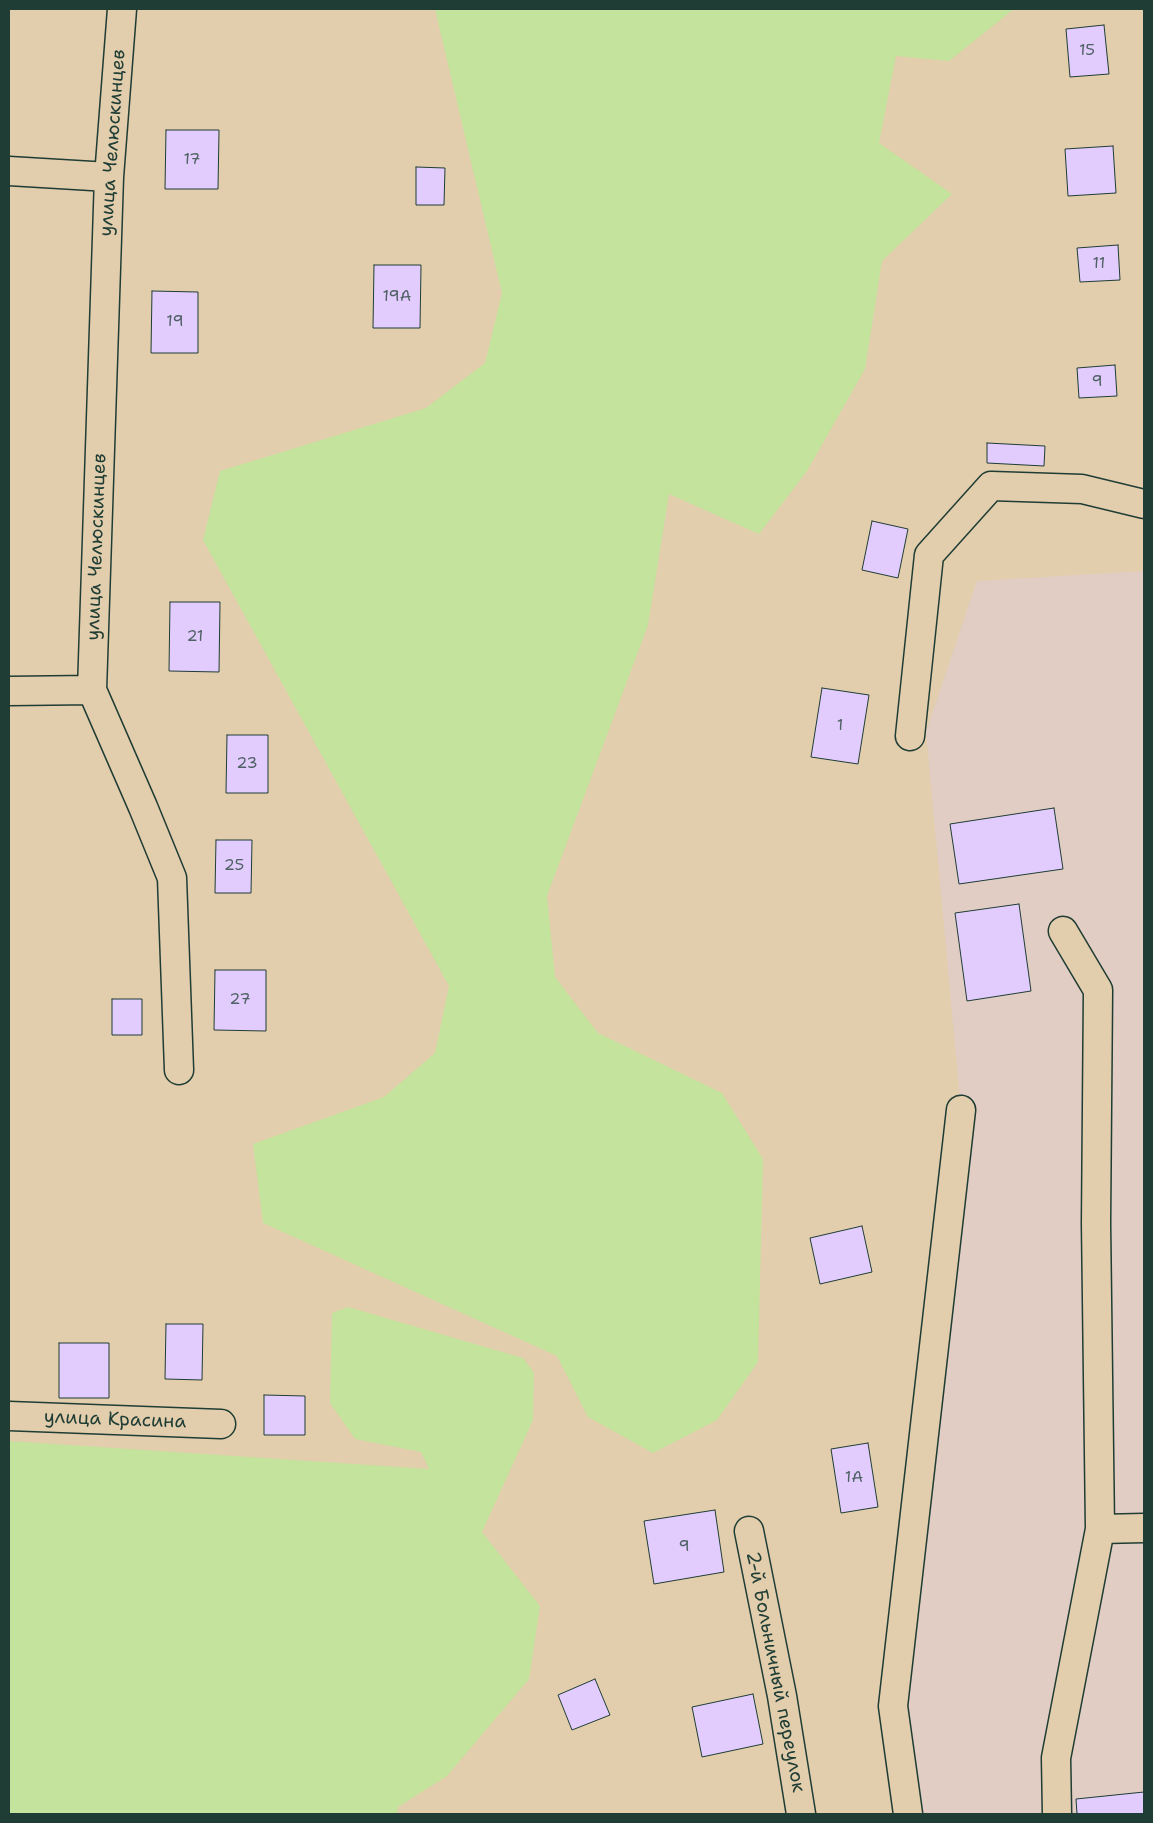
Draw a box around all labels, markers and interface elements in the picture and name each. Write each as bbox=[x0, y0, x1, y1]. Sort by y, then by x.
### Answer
house number: 15 bbox=[1079, 41, 1095, 61]
street label: улица Челюскинцев bbox=[95, 49, 131, 237]
house number: 17 bbox=[183, 150, 201, 170]
house number: 11 bbox=[1093, 254, 1105, 274]
house number: 19А bbox=[383, 287, 411, 307]
house number: 19 bbox=[166, 312, 184, 332]
house number: 9 bbox=[1091, 372, 1103, 392]
street label: улица Челюскинцев bbox=[82, 453, 112, 641]
house number: 21 bbox=[186, 627, 204, 647]
house number: 1 bbox=[837, 716, 843, 736]
house number: 23 bbox=[236, 754, 258, 774]
house number: 25 bbox=[224, 856, 244, 876]
house number: 27 bbox=[229, 990, 251, 1010]
street label: улица Красина bbox=[43, 1406, 187, 1434]
house number: 1А bbox=[845, 1468, 863, 1488]
house number: 9 bbox=[678, 1537, 690, 1557]
street label: 2-й Больничный переулок bbox=[740, 1550, 810, 1794]

